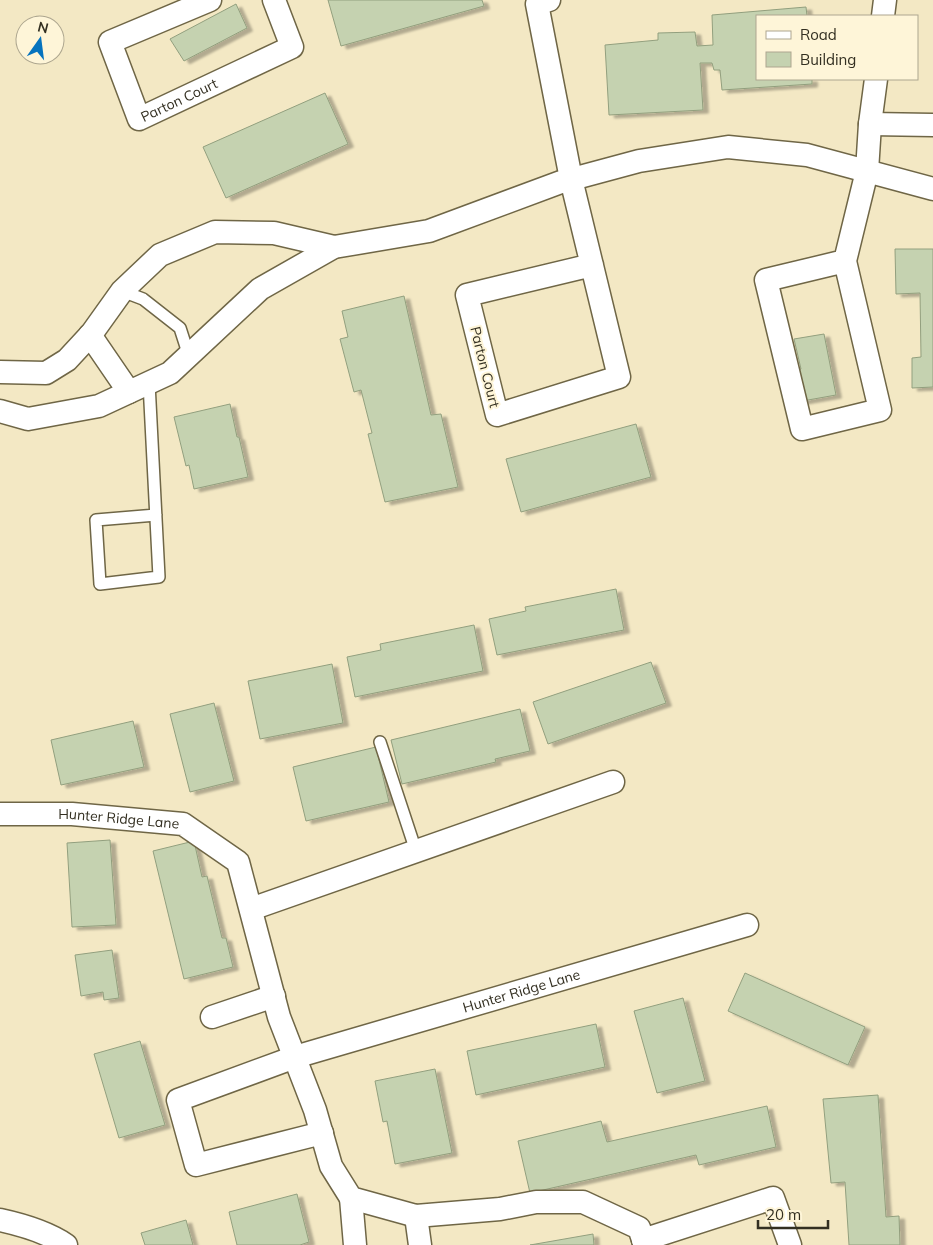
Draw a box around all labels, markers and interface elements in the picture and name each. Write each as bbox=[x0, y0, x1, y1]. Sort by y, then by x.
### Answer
north arrow bbox=[15, 15, 65, 65]
legend bbox=[756, 15, 918, 80]
text: N bbox=[36, 17, 50, 37]
text: Road bbox=[800, 25, 837, 44]
text: Building bbox=[800, 50, 856, 69]
street label: Parton Court bbox=[138, 74, 220, 126]
street label: Parton Court bbox=[466, 325, 504, 409]
street label: Hunter Ridge Lane bbox=[58, 805, 180, 833]
street label: Hunter Ridge Lane bbox=[461, 965, 582, 1017]
scale bar bbox=[758, 1198, 828, 1230]
text: 20 m bbox=[766, 1205, 801, 1224]

